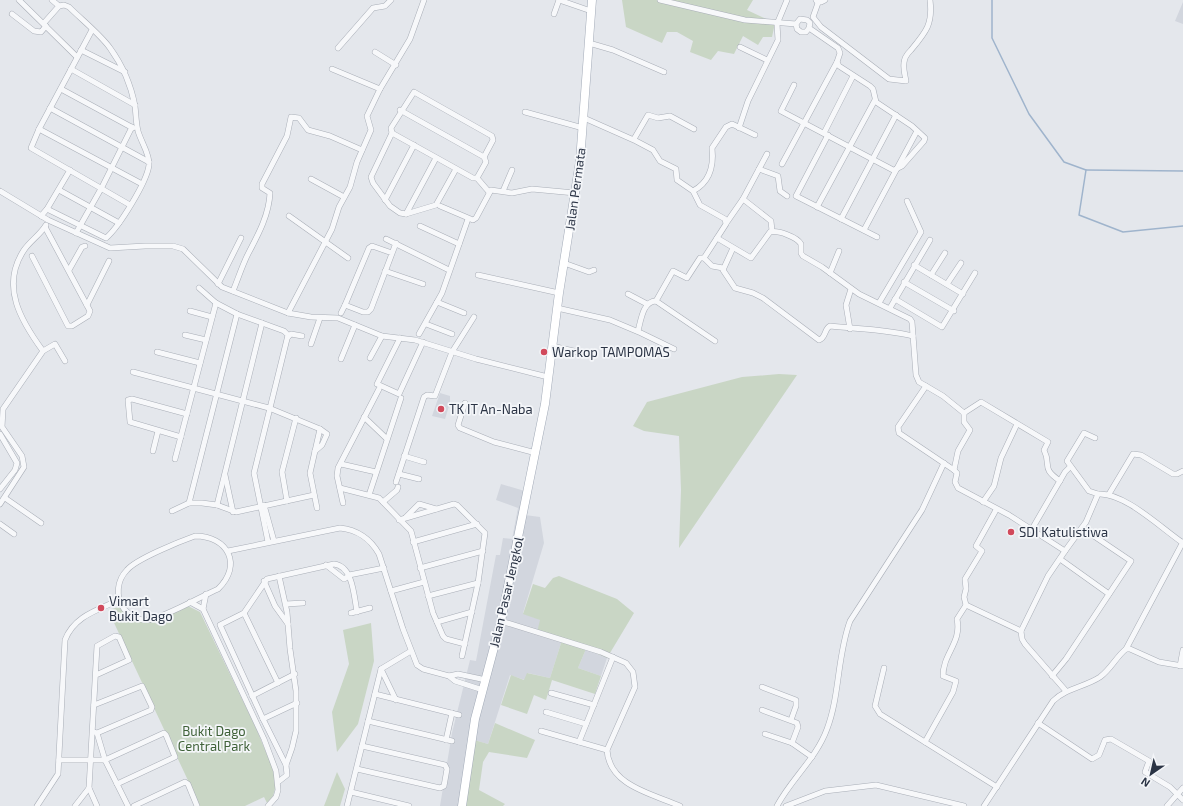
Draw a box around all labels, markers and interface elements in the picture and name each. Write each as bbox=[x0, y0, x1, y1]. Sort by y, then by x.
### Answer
street label: Jalan Permata bbox=[561, 147, 589, 231]
place label: Warkop TAMPOMAS bbox=[552, 344, 670, 360]
marker: Warkop TAMPOMAS bbox=[539, 347, 549, 357]
place label: TK IT An-Naba bbox=[449, 401, 533, 417]
marker: TK IT An-Naba bbox=[436, 404, 446, 414]
place label: SDI Katulistiwa bbox=[1019, 524, 1108, 540]
marker: SDI Katulistiwa bbox=[1006, 527, 1016, 537]
street label: Jalan Pasar Jengkol bbox=[485, 535, 527, 649]
place label: Vimart Bukit Dago bbox=[109, 593, 173, 624]
marker: Vimart Bukit Dago bbox=[96, 603, 106, 613]
park label: Bukit Dago Central Park bbox=[178, 723, 251, 754]
north arrow bbox=[1131, 754, 1171, 794]
text: N bbox=[1138, 775, 1152, 790]

